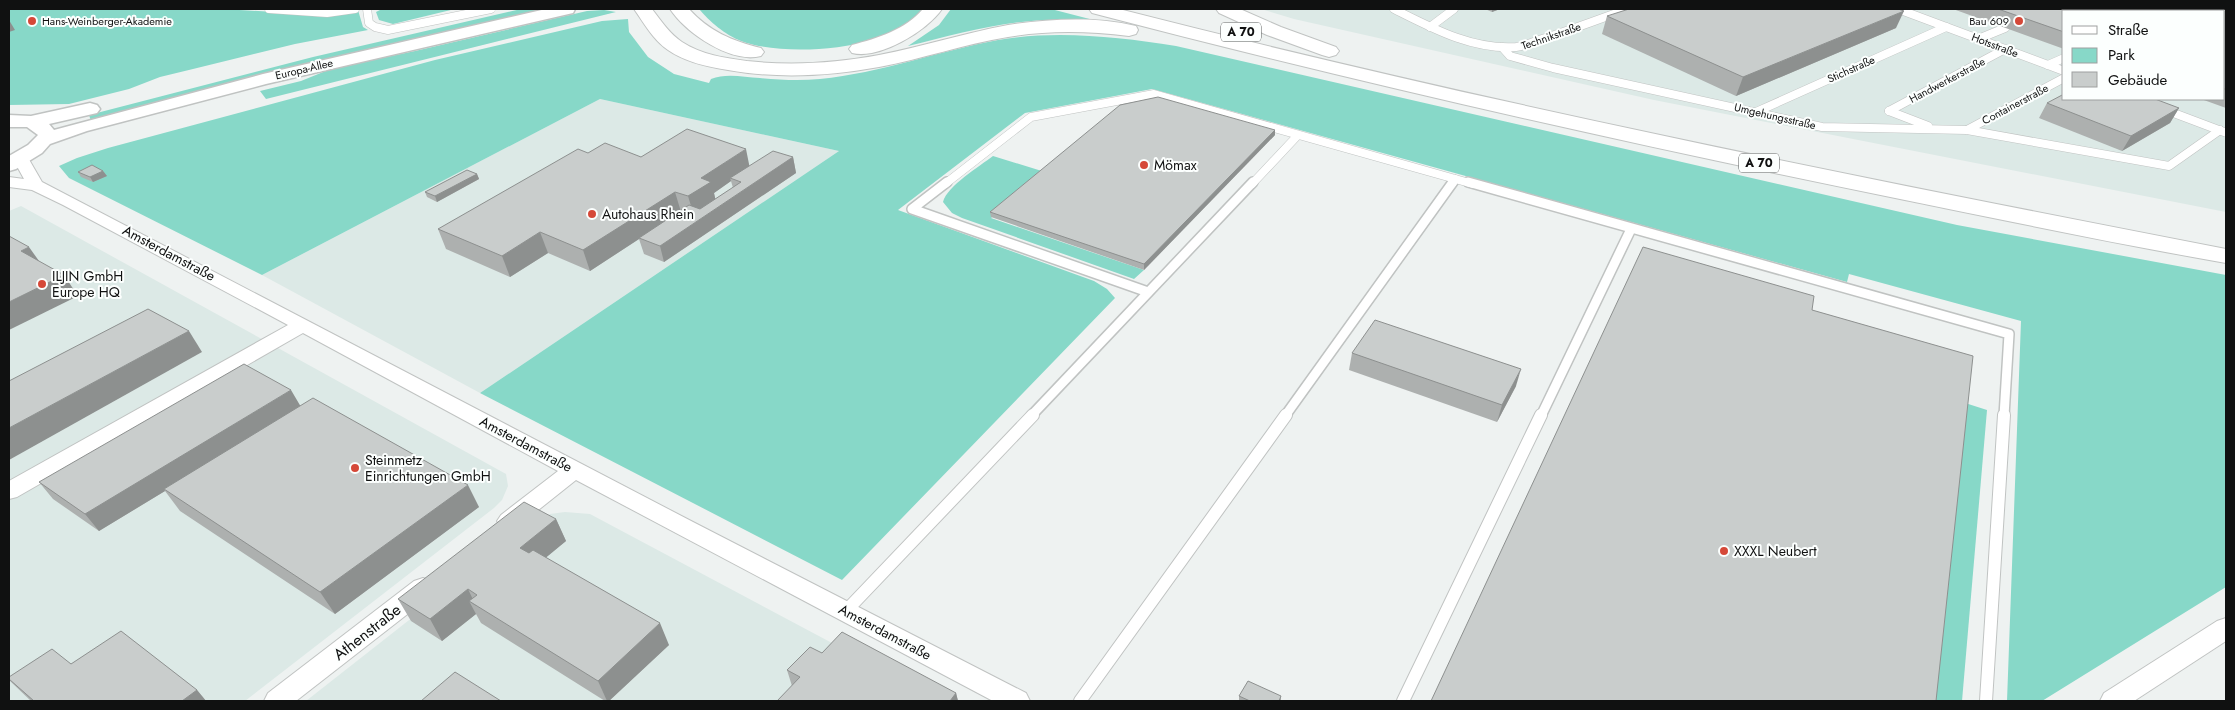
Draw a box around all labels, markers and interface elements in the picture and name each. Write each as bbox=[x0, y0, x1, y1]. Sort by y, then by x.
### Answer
legend bbox=[2062, 10, 2225, 100]
place label: Hans-Weinberger-Akademie bbox=[42, 13, 172, 29]
place label: Bau 609 bbox=[1969, 13, 2009, 29]
marker: Hans-Weinberger-Akademie bbox=[26, 15, 38, 27]
marker: Bau 609 bbox=[2013, 15, 2025, 27]
street label: Technikstraße bbox=[1519, 18, 1583, 54]
text: Straße bbox=[2108, 19, 2149, 41]
road number: A 70 bbox=[1221, 22, 1261, 42]
street label: Hotsstraße bbox=[1969, 29, 2021, 61]
text: Park bbox=[2108, 44, 2135, 66]
street label: Stichstraße bbox=[1825, 51, 1878, 87]
street label: Handwerkerstraße bbox=[1906, 53, 1988, 107]
street label: Europa-Allee bbox=[273, 54, 335, 83]
text: Gebäude bbox=[2108, 69, 2168, 91]
street label: Containerstraße bbox=[1979, 80, 2051, 128]
street label: Umgehungsstraße bbox=[1733, 99, 1818, 133]
road number: A 70 bbox=[1739, 154, 1779, 172]
place label: Mömax bbox=[1154, 155, 1197, 175]
marker: Mömax bbox=[1138, 159, 1150, 171]
place label: Autohaus Rhein bbox=[602, 204, 694, 224]
marker: Autohaus Rhein bbox=[586, 208, 598, 220]
street label: Amsterdamstraße bbox=[119, 220, 219, 286]
place label: ILJIN GmbH Europe HQ bbox=[52, 266, 123, 302]
marker: ILJIN GmbH Europe HQ bbox=[36, 278, 48, 290]
street label: Amsterdamstraße bbox=[476, 411, 576, 477]
place label: Steinmetz Einrichtungen GmbH bbox=[365, 450, 491, 486]
marker: Steinmetz Einrichtungen GmbH bbox=[349, 462, 361, 474]
place label: XXXL Neubert bbox=[1734, 541, 1817, 561]
marker: XXXL Neubert bbox=[1718, 545, 1730, 557]
street label: Athenstraße bbox=[328, 598, 406, 666]
street label: Amsterdamstraße bbox=[835, 599, 935, 665]

